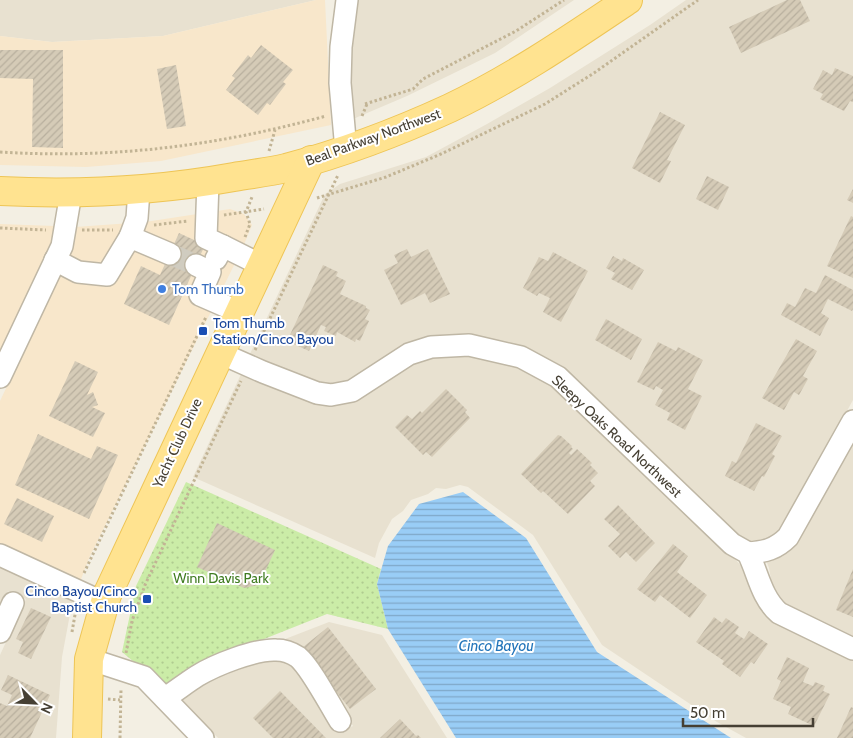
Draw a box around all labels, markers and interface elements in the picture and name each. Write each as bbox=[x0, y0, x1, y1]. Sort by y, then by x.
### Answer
street label: Beal Parkway Northwest bbox=[303, 104, 443, 170]
place label: Tom Thumb bbox=[172, 280, 244, 298]
marker: Tom Thumb bbox=[156, 283, 168, 295]
place label: Tom Thumb Station/Cinco Bayou bbox=[213, 314, 334, 348]
marker: Tom Thumb Station/Cinco Bayou bbox=[197, 325, 209, 337]
street label: Sleepy Oaks Road Northwest bbox=[548, 371, 686, 501]
street label: Yacht Club Drive bbox=[148, 395, 206, 492]
park label: Winn Davis Park bbox=[173, 569, 269, 587]
place label: Cinco Bayou/Cinco Baptist Church bbox=[25, 582, 137, 616]
marker: Cinco Bayou/Cinco Baptist Church bbox=[141, 593, 153, 605]
water label: Cinco Bayou bbox=[458, 637, 534, 655]
north arrow bbox=[10, 678, 60, 728]
scale bar bbox=[683, 696, 813, 728]
text: N bbox=[37, 700, 57, 716]
text: 50 m bbox=[690, 704, 725, 722]

